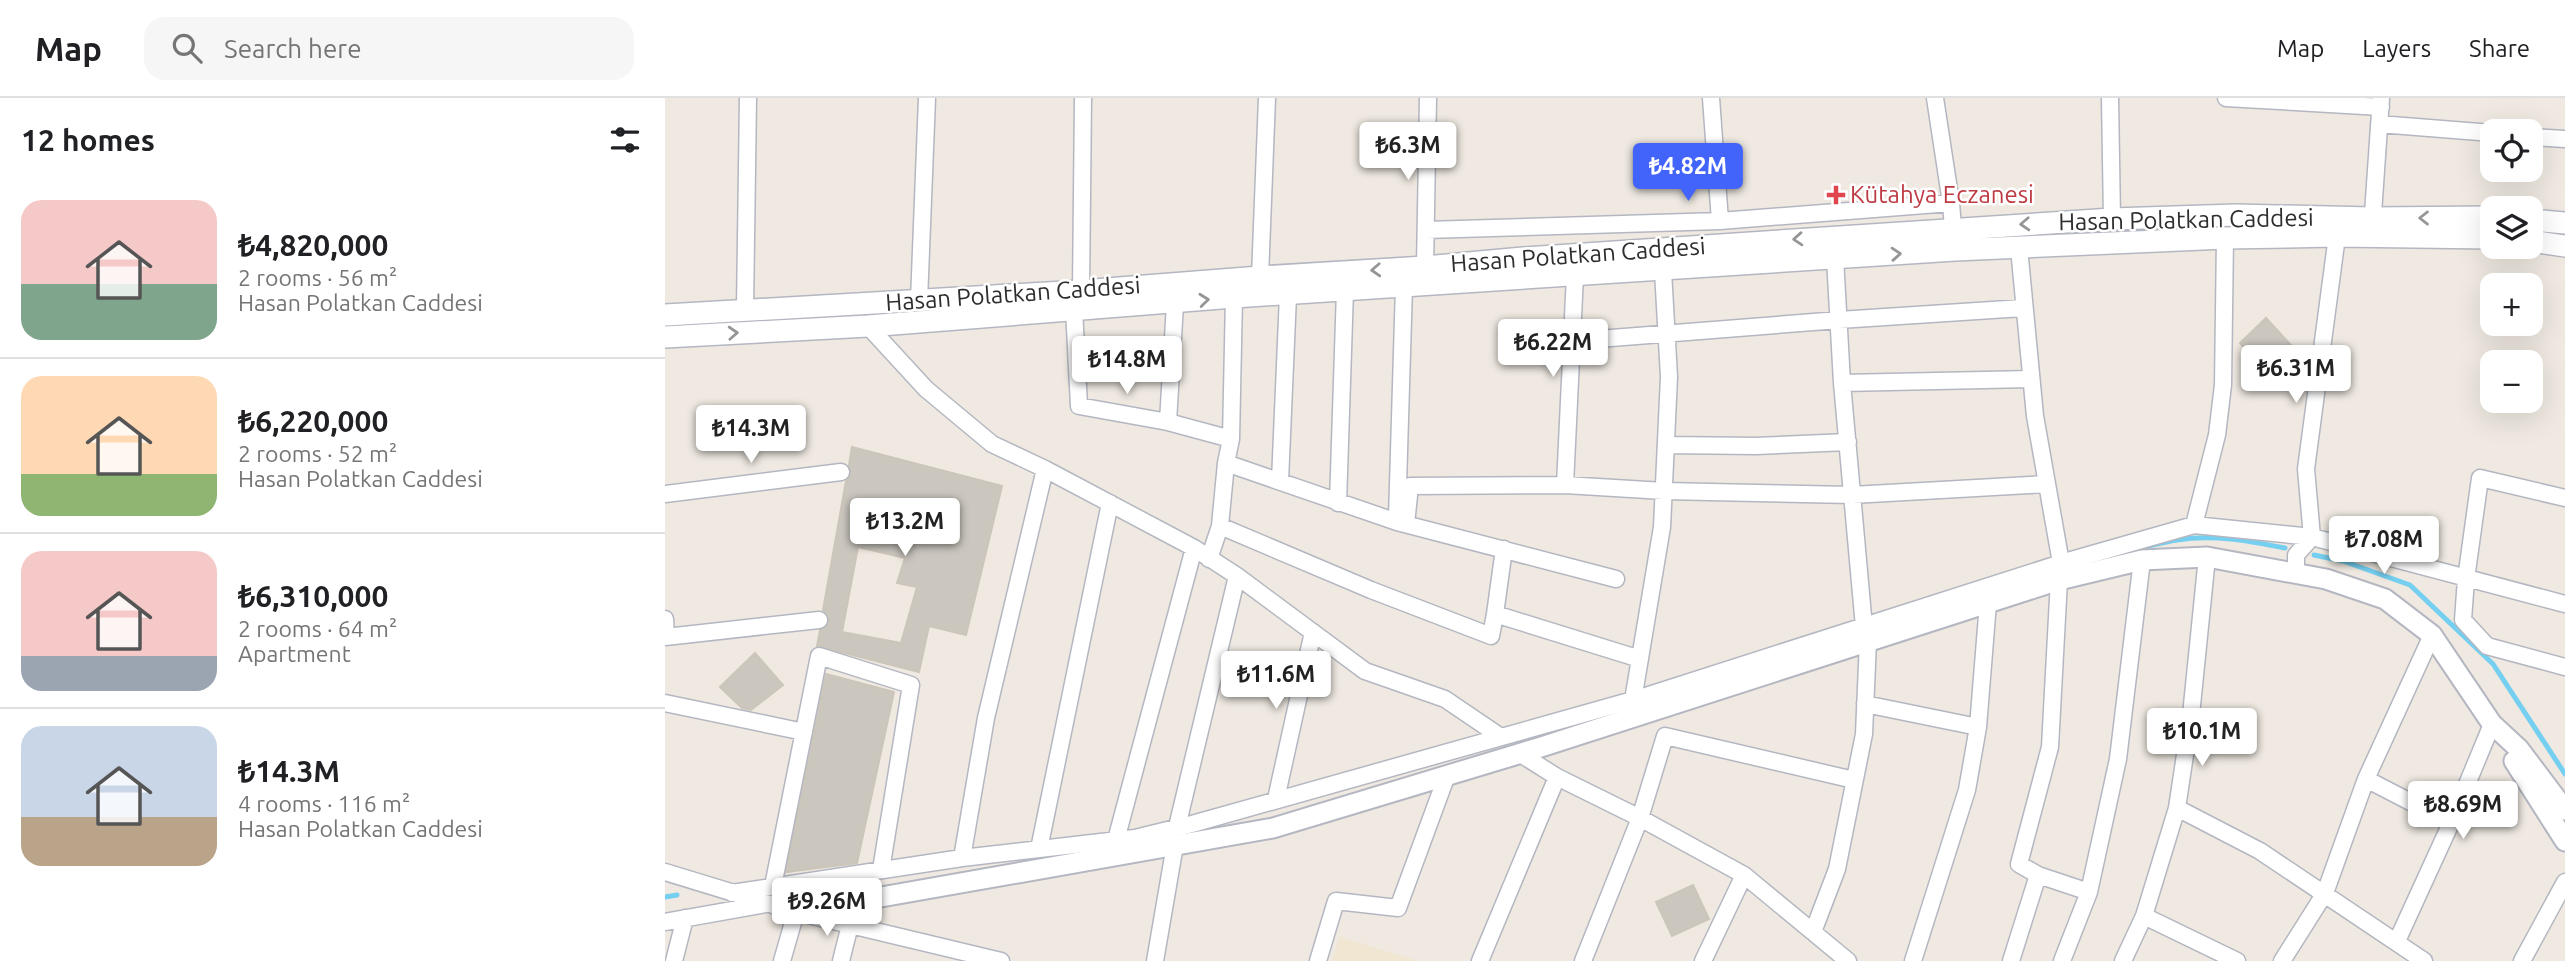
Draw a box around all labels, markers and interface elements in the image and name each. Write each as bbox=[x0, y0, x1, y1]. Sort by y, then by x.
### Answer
search box bbox=[144, 17, 634, 80]
icon: search bbox=[168, 29, 206, 67]
text: Map bbox=[35, 30, 102, 67]
text: Search here bbox=[224, 34, 362, 63]
text: Map bbox=[2277, 35, 2324, 62]
text: Layers bbox=[2362, 35, 2431, 62]
text: Share bbox=[2469, 35, 2530, 62]
map controls bbox=[2480, 119, 2543, 413]
button: locate bbox=[2480, 119, 2543, 182]
icon: filters bbox=[606, 121, 644, 159]
pin: ₺6.3M bbox=[1359, 122, 1457, 182]
text: 12 homes bbox=[21, 123, 155, 157]
text: ₺6.3M bbox=[1375, 132, 1441, 157]
pin: ₺4.82M bbox=[1631, 144, 1745, 203]
text: ₺4.82M bbox=[1649, 153, 1727, 178]
place label: Kütahya Eczanesi bbox=[1850, 181, 2034, 208]
marker: Kütahya Eczanesi bbox=[1828, 187, 1844, 203]
button: layers bbox=[2480, 196, 2543, 259]
street label: Hasan Polatkan Caddesi bbox=[2058, 204, 2314, 235]
one-way arrow bbox=[2418, 210, 2429, 225]
one-way arrow bbox=[2019, 217, 2030, 232]
icon: home bbox=[77, 228, 161, 312]
text: ₺4,820,000 bbox=[238, 228, 388, 262]
one-way arrow bbox=[1792, 231, 1803, 246]
street label: Hasan Polatkan Caddesi bbox=[1450, 232, 1706, 277]
one-way arrow bbox=[1891, 247, 1902, 262]
one-way arrow bbox=[1370, 262, 1381, 277]
text: 2 rooms · 56 m² bbox=[238, 265, 397, 290]
street label: Hasan Polatkan Caddesi bbox=[885, 271, 1141, 316]
button: + bbox=[2480, 273, 2543, 336]
text: Hasan Polatkan Caddesi bbox=[238, 290, 483, 315]
one-way arrow bbox=[1199, 293, 1210, 308]
pin: ₺6.22M bbox=[1496, 320, 1610, 379]
one-way arrow bbox=[728, 326, 739, 341]
text: ₺6.22M bbox=[1514, 329, 1592, 354]
pin: ₺14.8M bbox=[1070, 336, 1184, 396]
pin: ₺6.31M bbox=[2239, 345, 2353, 405]
text: ₺14.8M bbox=[1088, 346, 1166, 371]
button: − bbox=[2480, 350, 2543, 413]
text: ₺6.31M bbox=[2257, 355, 2335, 380]
icon: home bbox=[77, 404, 161, 488]
text: ₺6,220,000 bbox=[238, 404, 388, 438]
pin: ₺14.3M bbox=[694, 406, 808, 465]
text: ₺14.3M bbox=[712, 415, 790, 440]
text: 2 rooms · 52 m² bbox=[238, 441, 397, 466]
text: Hasan Polatkan Caddesi bbox=[238, 466, 483, 491]
pin: ₺13.2M bbox=[848, 498, 962, 558]
text: ₺13.2M bbox=[866, 508, 944, 533]
pin: ₺7.08M bbox=[2327, 517, 2441, 576]
text: ₺7.08M bbox=[2345, 526, 2423, 551]
icon: home bbox=[77, 579, 161, 663]
text: ₺6,310,000 bbox=[238, 579, 388, 613]
text: 2 rooms · 64 m² bbox=[238, 616, 397, 641]
text: Apartment bbox=[238, 641, 351, 666]
pin: ₺11.6M bbox=[1219, 652, 1333, 711]
text: ₺11.6M bbox=[1237, 661, 1315, 686]
pin: ₺10.1M bbox=[2145, 708, 2259, 768]
text: ₺10.1M bbox=[2163, 718, 2241, 743]
icon: home bbox=[77, 754, 161, 838]
text: ₺14.3M bbox=[238, 754, 340, 788]
pin: ₺8.69M bbox=[2406, 782, 2520, 841]
text: 4 rooms · 116 m² bbox=[238, 791, 410, 816]
text: ₺8.69M bbox=[2424, 791, 2502, 816]
text: Hasan Polatkan Caddesi bbox=[238, 816, 483, 841]
pin: ₺9.26M bbox=[770, 878, 884, 938]
text: ₺9.26M bbox=[788, 888, 866, 913]

